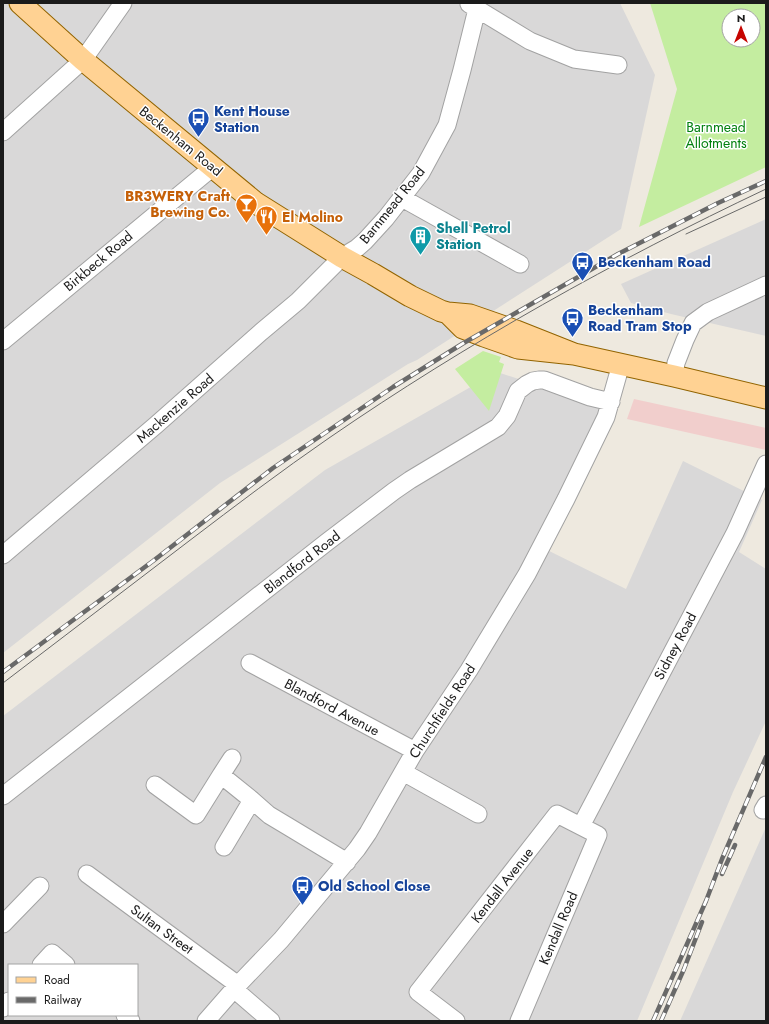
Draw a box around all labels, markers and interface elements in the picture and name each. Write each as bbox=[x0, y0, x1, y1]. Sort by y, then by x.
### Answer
north arrow bbox=[721, 8, 761, 48]
text: N bbox=[737, 10, 745, 26]
street label: Beckenham Road bbox=[135, 101, 227, 181]
place label: Kent House Station bbox=[214, 101, 290, 137]
bus stop icon: Kent House Station bbox=[186, 106, 212, 139]
park label: Barnmead Allotments bbox=[685, 117, 747, 153]
street label: Barnmead Road bbox=[355, 162, 429, 248]
place label: BR3WERY Craft Brewing Co. bbox=[125, 186, 231, 222]
bar icon: BR3WERY Craft Brewing Co. bbox=[233, 191, 259, 224]
restaurant icon: El Molino bbox=[253, 204, 279, 237]
place label: El Molino bbox=[282, 207, 343, 227]
place label: Shell Petrol Station bbox=[436, 218, 511, 254]
building icon: Shell Petrol Station bbox=[408, 223, 434, 256]
street label: Birkbeck Road bbox=[59, 226, 137, 296]
bus stop icon: Beckenham Road bbox=[569, 249, 595, 282]
place label: Beckenham Road bbox=[598, 252, 711, 272]
place label: Beckenham Road Tram Stop bbox=[588, 300, 692, 336]
bus stop icon: Beckenham Road Tram Stop bbox=[560, 305, 586, 338]
street label: Mackenzie Road bbox=[132, 369, 218, 447]
street label: Blandford Road bbox=[260, 526, 344, 598]
street label: Sidney Road bbox=[649, 609, 701, 683]
street label: Churchfields Road bbox=[404, 660, 480, 762]
street label: Blandford Avenue bbox=[281, 673, 383, 741]
street label: Kendall Avenue bbox=[466, 843, 538, 927]
bus stop icon: Old School Close bbox=[289, 873, 315, 906]
place label: Old School Close bbox=[318, 876, 431, 896]
street label: Kendall Road bbox=[534, 888, 582, 968]
street label: Sultan Street bbox=[126, 899, 198, 959]
legend bbox=[8, 964, 138, 1016]
text: Road bbox=[44, 971, 70, 989]
text: Railway bbox=[44, 991, 82, 1009]

